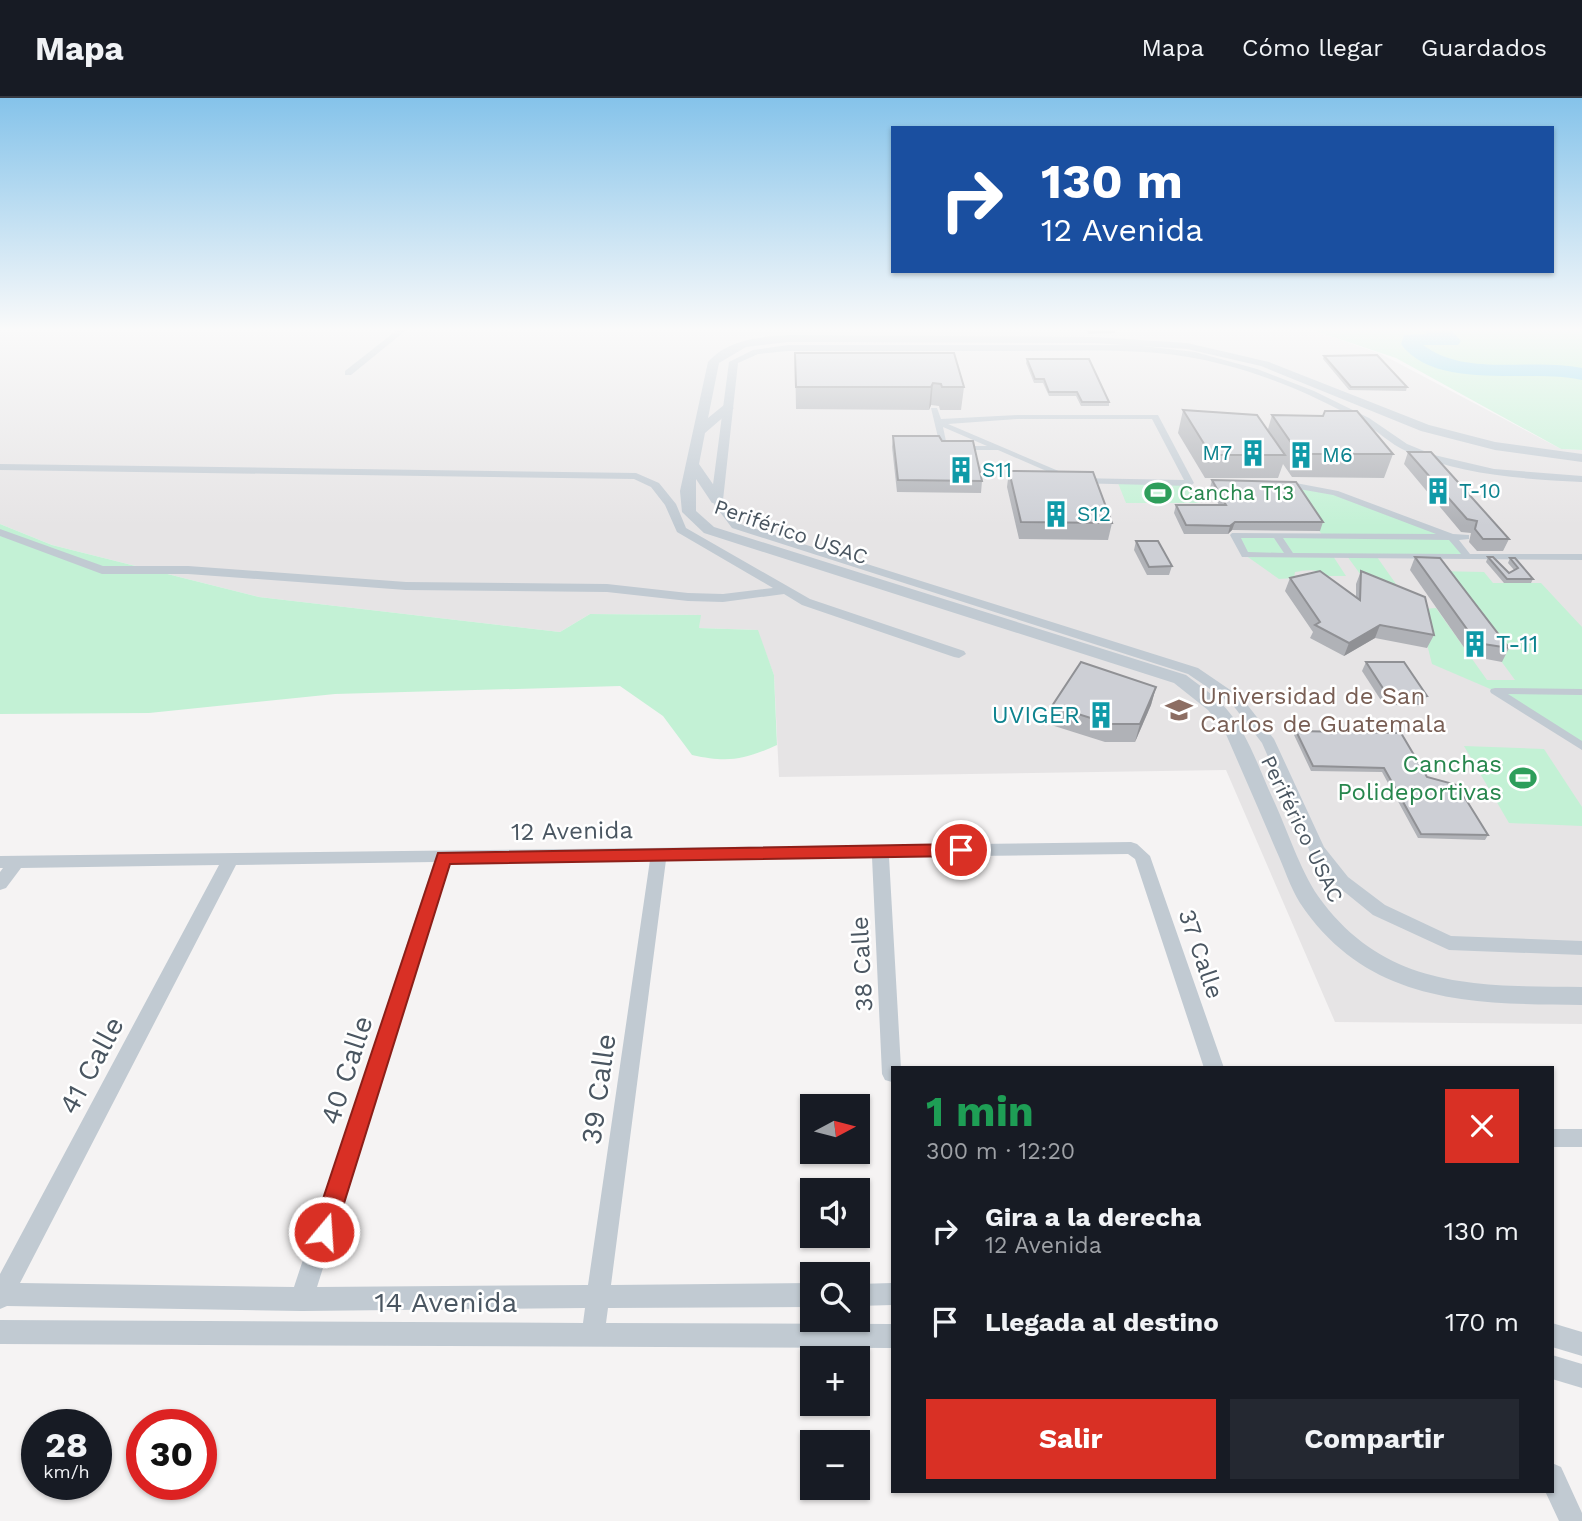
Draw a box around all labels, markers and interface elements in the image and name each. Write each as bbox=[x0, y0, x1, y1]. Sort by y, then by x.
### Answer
text: Mapa bbox=[35, 29, 124, 68]
text: Mapa bbox=[1142, 34, 1204, 62]
text: Cómo llegar bbox=[1242, 34, 1383, 62]
text: Guardados bbox=[1421, 34, 1547, 62]
text: 130 m bbox=[1041, 152, 1183, 210]
icon: right bbox=[926, 154, 1017, 245]
text: 12 Avenida bbox=[1041, 211, 1203, 249]
building icon: M7 bbox=[1238, 438, 1268, 468]
place label: M7 bbox=[1202, 440, 1232, 465]
building icon: M6 bbox=[1286, 440, 1316, 470]
place label: M6 bbox=[1322, 442, 1353, 467]
building icon: S11 bbox=[946, 455, 976, 485]
place label: S11 bbox=[982, 457, 1012, 482]
building icon: T-10 bbox=[1423, 476, 1453, 506]
sports icon: Cancha T13 bbox=[1143, 478, 1173, 508]
place label: T-10 bbox=[1459, 478, 1501, 503]
place label: Cancha T13 bbox=[1179, 480, 1294, 505]
street label: Periférico USAC bbox=[711, 494, 871, 569]
building icon: S12 bbox=[1041, 499, 1071, 529]
place label: S12 bbox=[1077, 501, 1111, 526]
building icon: T-11 bbox=[1460, 629, 1490, 659]
place label: T-11 bbox=[1496, 630, 1538, 658]
place label: Universidad de San Carlos de Guatemala bbox=[1200, 682, 1446, 738]
school or university icon: Universidad de San Carlos de Guatemala bbox=[1164, 695, 1194, 725]
building icon: UVIGER bbox=[1086, 700, 1116, 730]
place label: UVIGER bbox=[992, 701, 1080, 729]
place label: Canchas Polideportivas bbox=[1337, 750, 1502, 806]
street label: Periférico USAC bbox=[1256, 751, 1349, 906]
sports icon: Canchas Polideportivas bbox=[1508, 763, 1538, 793]
street label: 12 Avenida bbox=[511, 816, 633, 846]
pin bbox=[931, 820, 991, 880]
icon: arrive bbox=[942, 831, 980, 869]
street label: 37 Calle bbox=[1173, 906, 1229, 1002]
street label: 38 Calle bbox=[846, 916, 878, 1012]
street label: 41 Calle bbox=[52, 1011, 131, 1120]
street label: 40 Calle bbox=[313, 1012, 380, 1129]
street label: 39 Calle bbox=[574, 1032, 623, 1147]
text: 1 min bbox=[926, 1087, 1034, 1136]
button: close bbox=[1445, 1089, 1519, 1163]
north arrow bbox=[800, 1094, 870, 1164]
map controls bbox=[800, 1094, 870, 1500]
text: 300 m · 12:20 bbox=[926, 1138, 1075, 1165]
button: sound bbox=[800, 1178, 870, 1248]
position arrow bbox=[287, 1195, 361, 1269]
text: Gira a la derecha bbox=[985, 1202, 1201, 1232]
icon: right bbox=[926, 1212, 964, 1250]
text: 130 m bbox=[1444, 1216, 1519, 1246]
text: 12 Avenida bbox=[985, 1232, 1102, 1259]
button: search bbox=[800, 1262, 870, 1332]
street label: 14 Avenida bbox=[375, 1286, 518, 1319]
icon: arrive bbox=[926, 1303, 964, 1341]
text: Llegada al destino bbox=[985, 1307, 1219, 1337]
text: 170 m bbox=[1445, 1307, 1519, 1337]
button: + bbox=[800, 1346, 870, 1416]
button: Salir bbox=[926, 1399, 1216, 1479]
button: Compartir bbox=[1230, 1399, 1519, 1479]
speed limit sign: 30 bbox=[126, 1409, 217, 1500]
text: 28 bbox=[45, 1424, 88, 1466]
button: − bbox=[800, 1430, 870, 1500]
text: km/h bbox=[43, 1461, 90, 1482]

